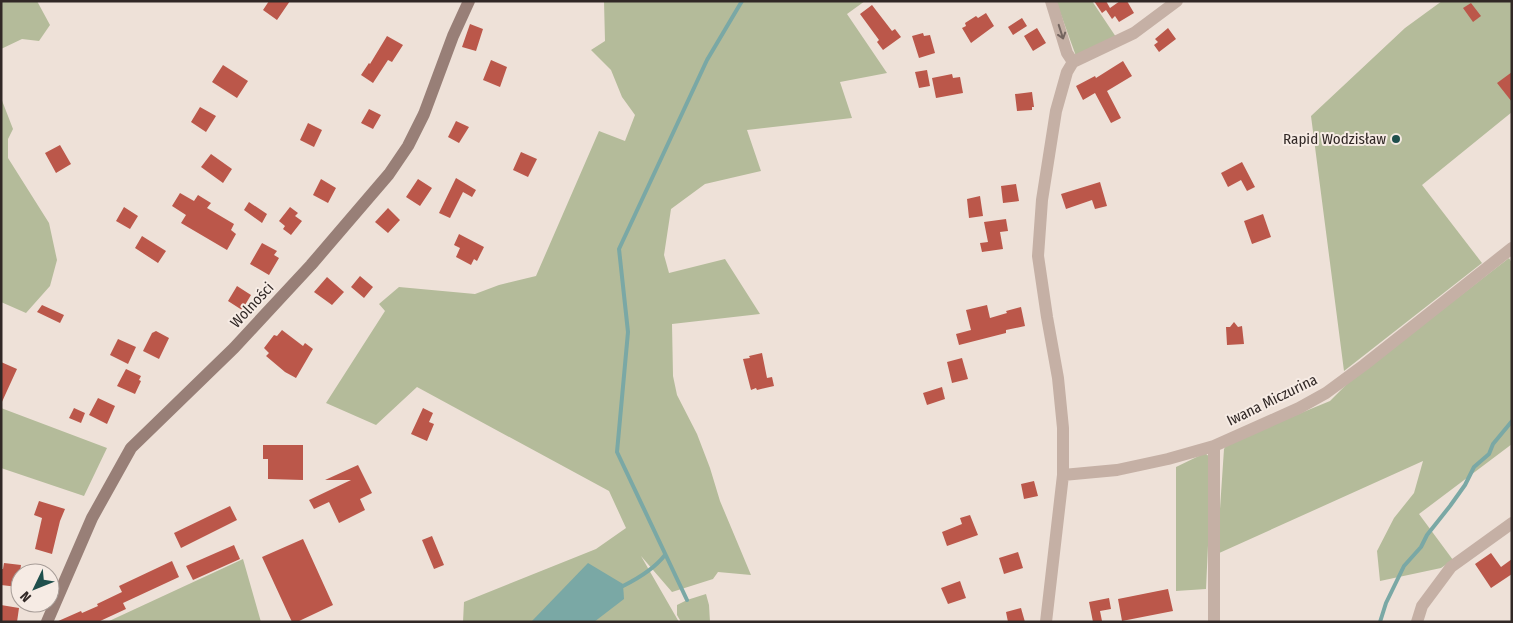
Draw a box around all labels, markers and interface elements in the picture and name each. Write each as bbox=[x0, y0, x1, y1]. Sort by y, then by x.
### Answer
one-way arrow bbox=[1057, 24, 1066, 40]
place label: Rapid Wodzisław bbox=[1283, 130, 1386, 148]
marker: Rapid Wodzisław bbox=[1390, 133, 1402, 145]
street label: Wolności bbox=[227, 279, 277, 331]
street label: Iwana Miczurina bbox=[1224, 370, 1320, 430]
north arrow bbox=[10, 563, 60, 613]
text: N bbox=[17, 588, 35, 605]

